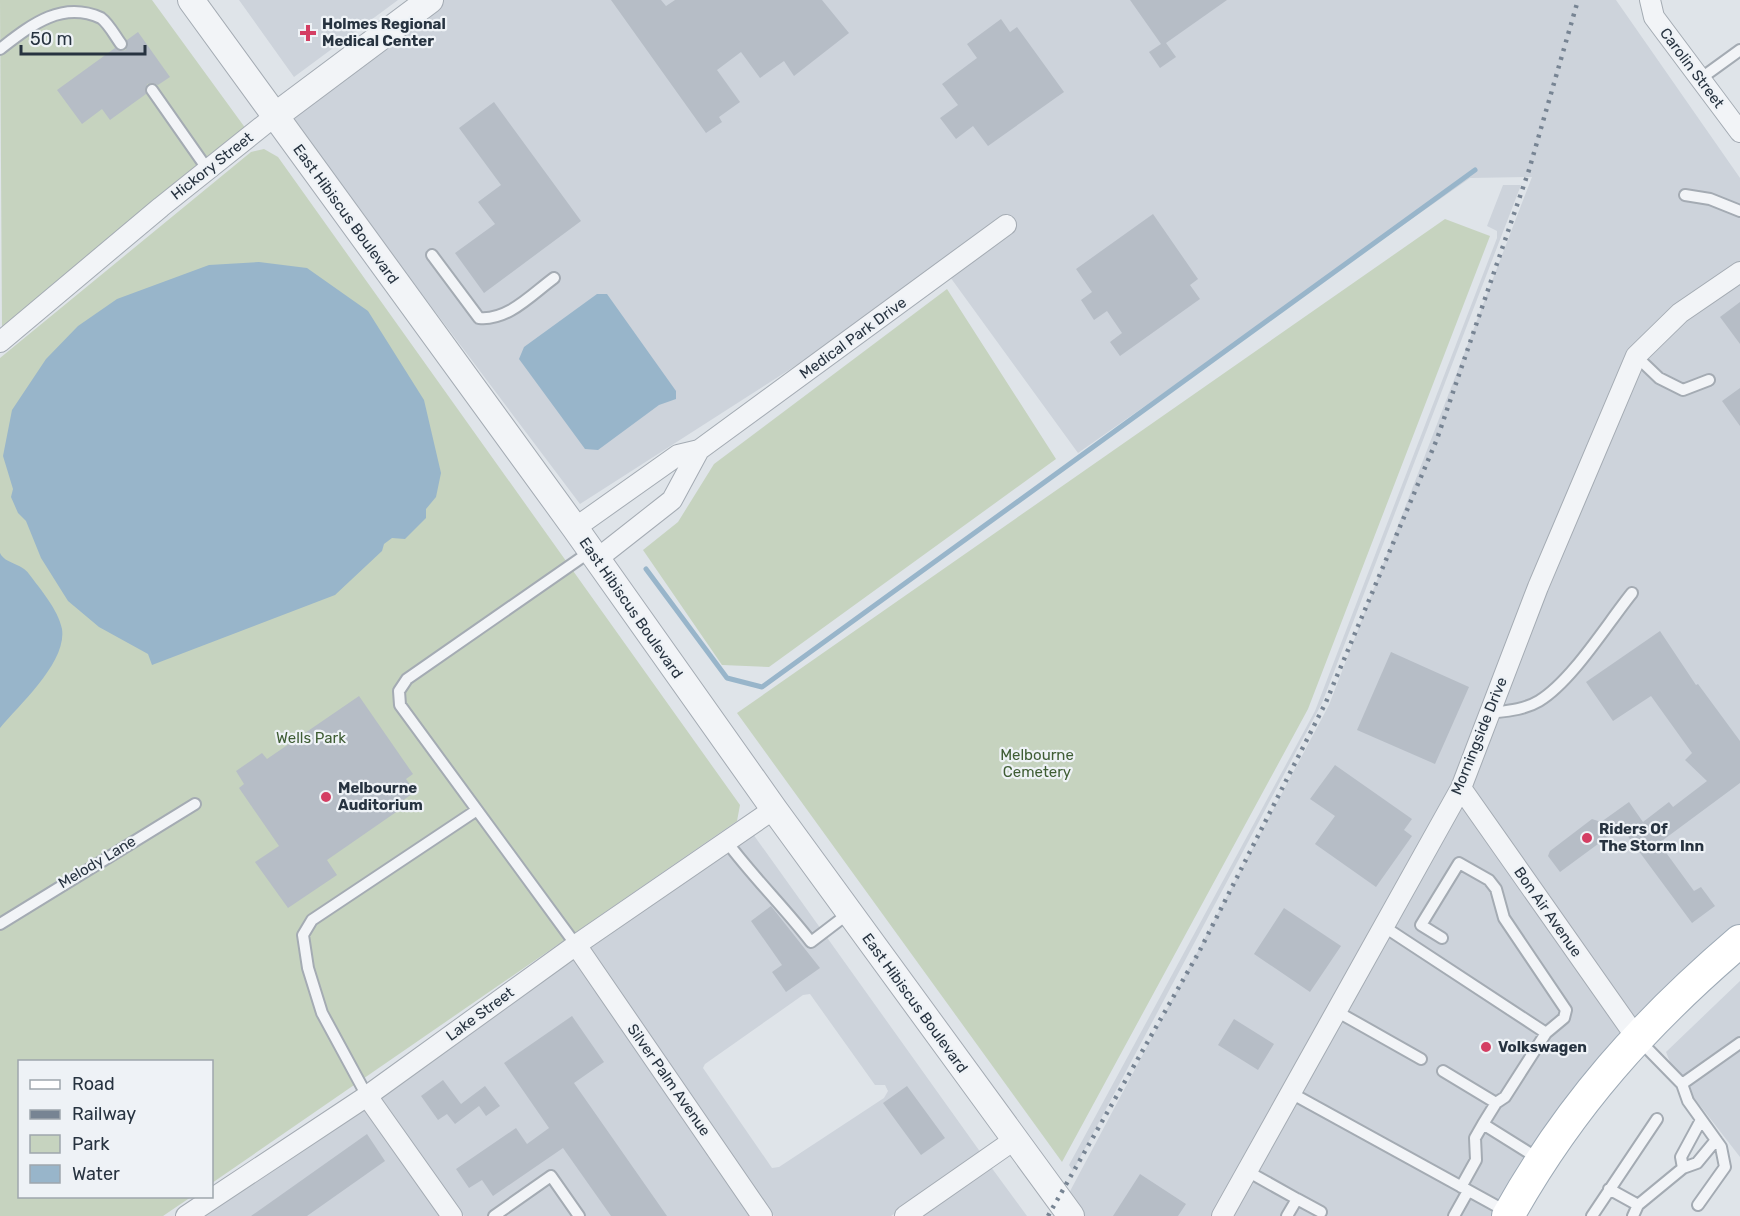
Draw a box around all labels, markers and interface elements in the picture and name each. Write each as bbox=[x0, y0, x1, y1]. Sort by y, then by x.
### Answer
place label: Holmes Regional Medical Center bbox=[322, 15, 446, 50]
scale bar bbox=[21, 18, 146, 56]
marker: Holmes Regional Medical Center bbox=[299, 24, 317, 42]
street label: Carolin Street bbox=[1656, 24, 1728, 112]
text: 50 m bbox=[30, 28, 73, 50]
street label: Hickory Street bbox=[167, 128, 257, 204]
street label: East Hibiscus Boulevard bbox=[289, 141, 403, 287]
street label: Medical Park Drive bbox=[796, 293, 910, 383]
street label: East Hibiscus Boulevard bbox=[575, 534, 687, 682]
street label: Morningside Drive bbox=[1447, 675, 1511, 797]
park label: Wells Park bbox=[276, 729, 346, 747]
park label: Melbourne Cemetery bbox=[1000, 746, 1074, 781]
place label: Melbourne Auditorium bbox=[338, 779, 423, 814]
marker: Melbourne Auditorium bbox=[319, 790, 333, 804]
place label: Riders Of The Storm Inn bbox=[1599, 820, 1704, 855]
marker: Riders Of The Storm Inn bbox=[1580, 831, 1594, 845]
street label: Melody Lane bbox=[55, 832, 139, 892]
street label: Bon Air Avenue bbox=[1510, 863, 1586, 961]
street label: East Hibiscus Boulevard bbox=[858, 930, 972, 1076]
street label: Lake Street bbox=[443, 983, 518, 1045]
street label: Silver Palm Avenue bbox=[624, 1021, 714, 1139]
place label: Volkswagen bbox=[1498, 1038, 1587, 1056]
marker: Volkswagen bbox=[1479, 1040, 1493, 1054]
legend bbox=[18, 1060, 213, 1198]
text: Road bbox=[72, 1073, 115, 1095]
text: Railway bbox=[72, 1103, 136, 1125]
text: Park bbox=[72, 1133, 110, 1155]
text: Water bbox=[72, 1163, 120, 1185]

